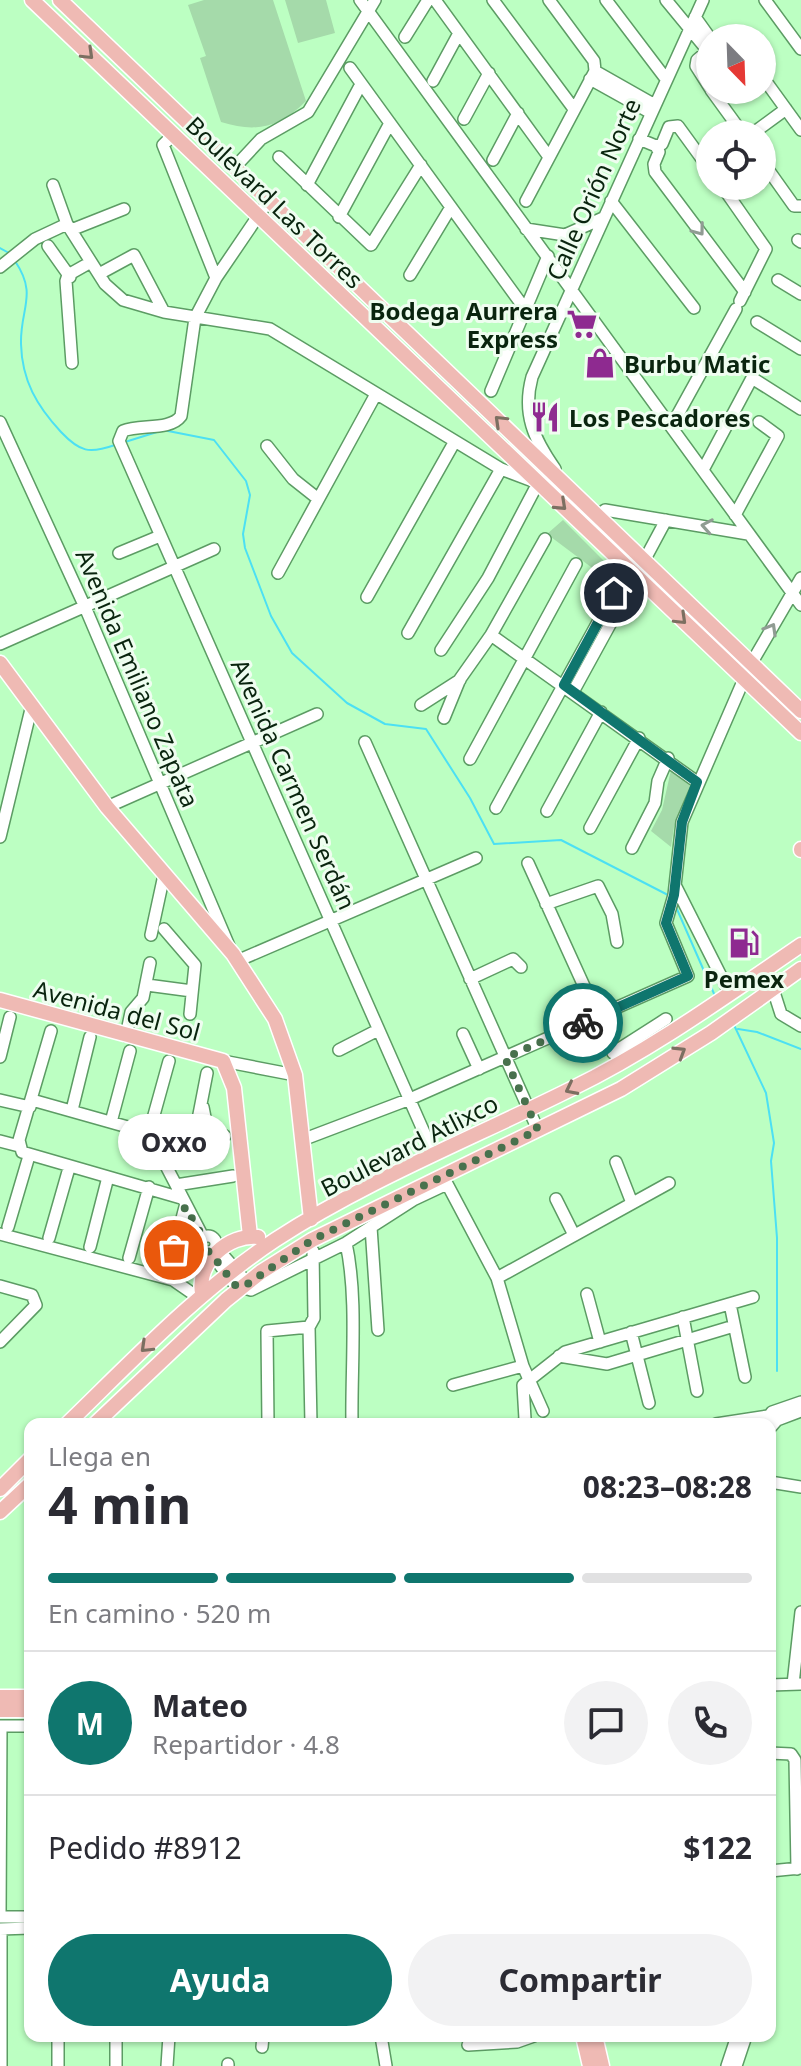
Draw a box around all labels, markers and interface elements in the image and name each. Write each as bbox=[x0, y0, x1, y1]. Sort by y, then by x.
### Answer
north arrow bbox=[696, 24, 776, 104]
map controls bbox=[696, 24, 776, 200]
one-way arrow bbox=[79, 45, 93, 59]
street label: Calle Orión Norte bbox=[538, 93, 648, 285]
street label: Boulevard Las Torres bbox=[179, 109, 371, 295]
button: locate bbox=[696, 120, 776, 200]
one-way arrow bbox=[689, 222, 703, 236]
place label: Bodega Aurrera Express bbox=[370, 294, 558, 355]
supermarket icon: Bodega Aurrera Express bbox=[565, 307, 599, 341]
shop icon: Burbu Matic bbox=[583, 346, 617, 380]
place label: Burbu Matic bbox=[624, 347, 770, 380]
restaurant icon: Los Pescadores bbox=[528, 400, 562, 434]
place label: Los Pescadores bbox=[569, 401, 751, 434]
one-way arrow bbox=[495, 416, 509, 430]
one-way arrow bbox=[552, 495, 566, 510]
one-way arrow bbox=[700, 519, 714, 536]
street label: Avenida Emiliano Zapata bbox=[69, 544, 207, 812]
pin bbox=[580, 559, 648, 627]
icon: home bbox=[592, 571, 636, 615]
one-way arrow bbox=[672, 610, 686, 625]
one-way arrow bbox=[761, 623, 777, 637]
street label: Avenida Carmen Serdán bbox=[224, 653, 364, 915]
fuel station icon: Pemex bbox=[727, 926, 761, 960]
place label: Pemex bbox=[704, 962, 784, 995]
street label: Avenida del Sol bbox=[30, 972, 204, 1048]
courier bbox=[543, 983, 623, 1063]
icon: bike bbox=[561, 1001, 605, 1045]
one-way arrow bbox=[671, 1047, 686, 1062]
one-way arrow bbox=[565, 1079, 580, 1095]
street label: Boulevard Atlixco bbox=[315, 1086, 503, 1204]
callout: Oxxo bbox=[118, 1114, 230, 1170]
text: Oxxo bbox=[141, 1124, 207, 1160]
pin bbox=[140, 1216, 208, 1284]
icon: bag bbox=[152, 1228, 196, 1272]
one-way arrow bbox=[141, 1338, 155, 1353]
text: Llega en bbox=[48, 1438, 151, 1474]
text: 08:23–08:28 bbox=[583, 1466, 752, 1507]
text: 4 min bbox=[48, 1468, 191, 1539]
text: En camino · 520 m bbox=[48, 1595, 271, 1631]
button: chat bbox=[564, 1681, 648, 1765]
button: phone bbox=[668, 1681, 752, 1765]
text: Mateo bbox=[152, 1685, 248, 1726]
text: M bbox=[76, 1703, 104, 1744]
text: Repartidor · 4.8 bbox=[152, 1726, 340, 1762]
text: Pedido #8912 bbox=[48, 1827, 242, 1868]
text: $122 bbox=[683, 1827, 752, 1868]
button: Ayuda bbox=[48, 1934, 392, 2026]
button: Compartir bbox=[408, 1934, 752, 2026]

